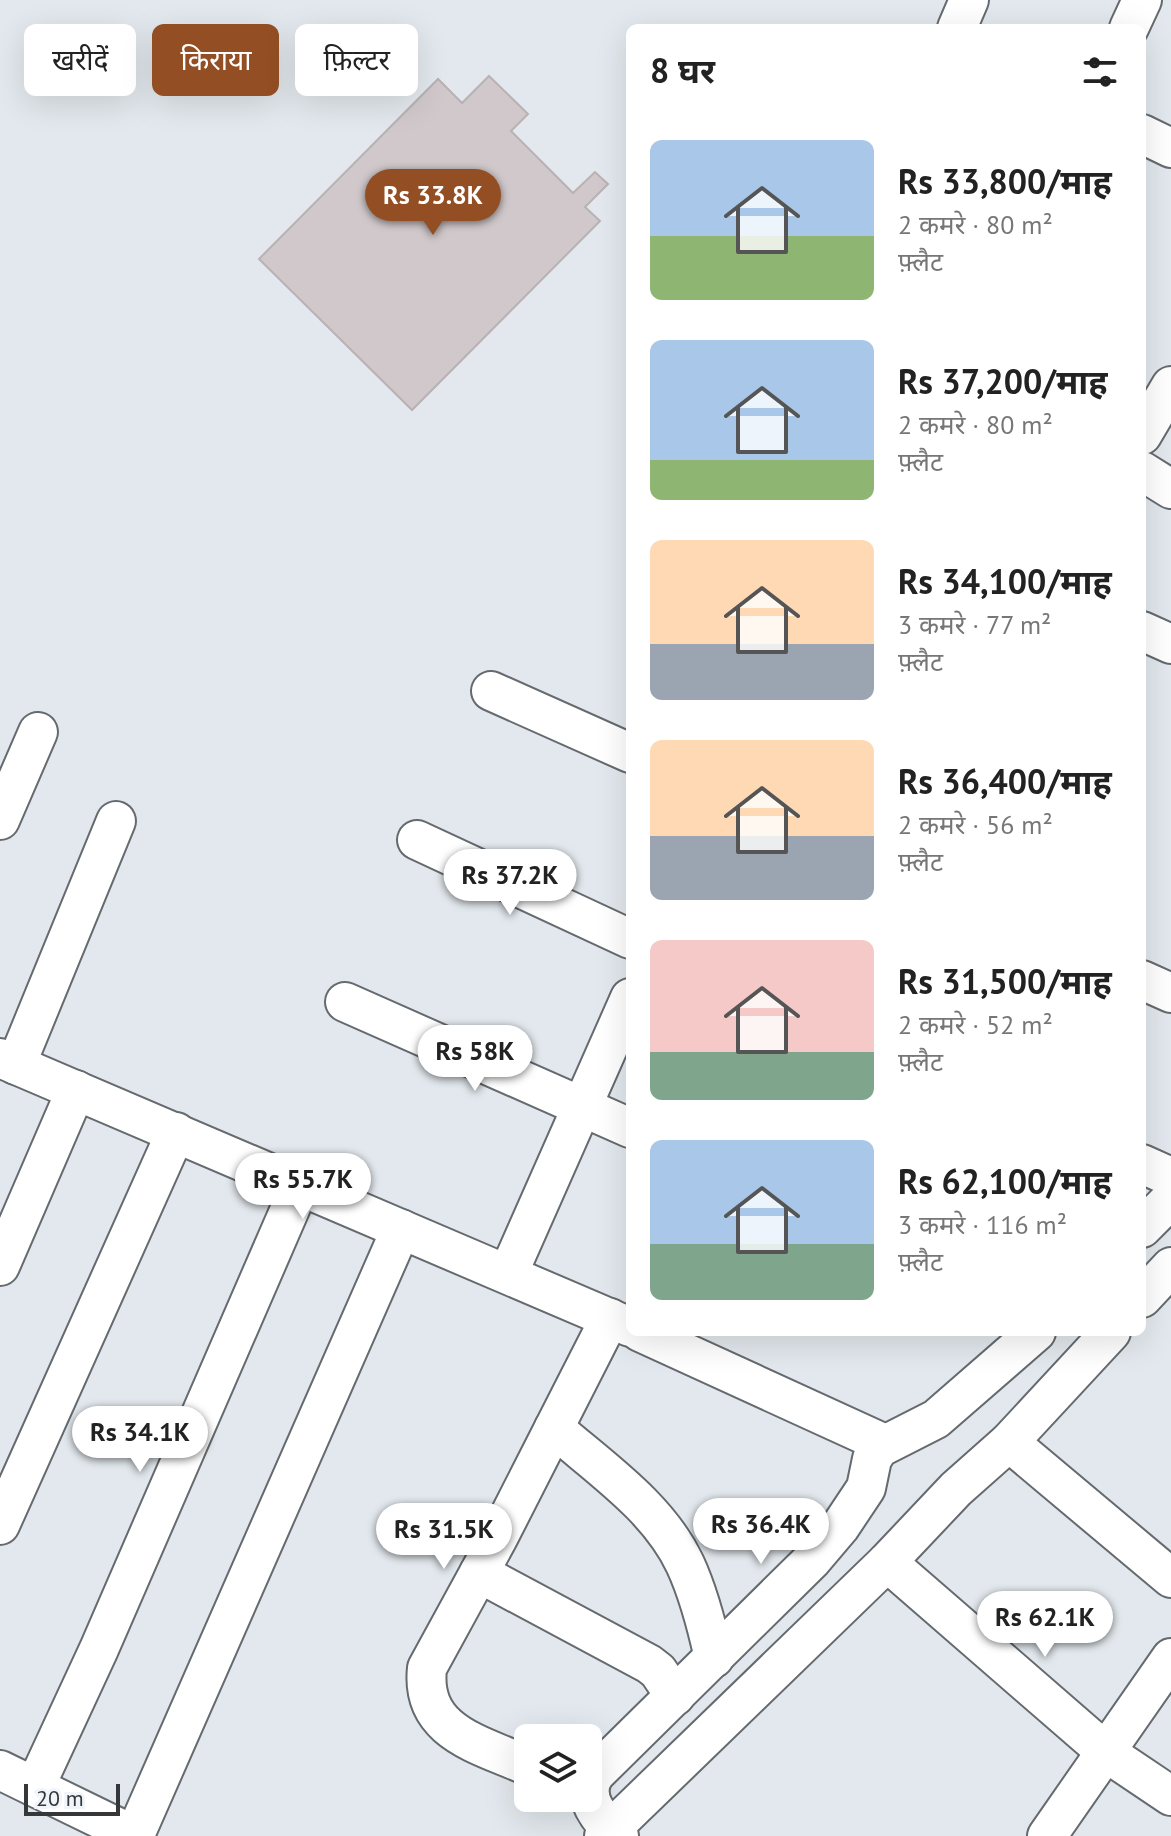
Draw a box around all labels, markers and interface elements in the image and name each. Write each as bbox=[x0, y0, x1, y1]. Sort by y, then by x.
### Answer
chip: खरीदें bbox=[24, 24, 136, 96]
chip: किराया bbox=[152, 24, 279, 96]
chip: फ़िल्टर bbox=[295, 24, 418, 96]
text: 8 घर bbox=[650, 48, 715, 92]
icon: filters bbox=[1078, 50, 1122, 94]
text: Rs 33,800/माह bbox=[898, 159, 1112, 203]
pin: Rs 33.8K bbox=[350, 169, 516, 237]
icon: home bbox=[714, 172, 810, 268]
text: Rs 33.8K bbox=[383, 178, 483, 211]
text: 2 कमरे · 80 m² bbox=[898, 208, 1053, 241]
text: फ़्लैट bbox=[898, 245, 943, 278]
text: Rs 37,200/माह bbox=[898, 359, 1108, 403]
icon: home bbox=[714, 372, 810, 468]
text: 2 कमरे · 80 m² bbox=[898, 408, 1053, 441]
text: फ़्लैट bbox=[898, 445, 943, 478]
text: Rs 34,100/माह bbox=[898, 559, 1112, 603]
icon: home bbox=[714, 572, 810, 668]
text: 3 कमरे · 77 m² bbox=[898, 608, 1051, 641]
text: फ़्लैट bbox=[898, 645, 943, 678]
text: Rs 36,400/माह bbox=[898, 759, 1112, 803]
icon: home bbox=[714, 772, 810, 868]
text: 2 कमरे · 56 m² bbox=[898, 808, 1053, 841]
text: फ़्लैट bbox=[898, 845, 943, 878]
pin: Rs 37.2K bbox=[427, 849, 593, 917]
text: Rs 37.2K bbox=[462, 858, 558, 891]
text: Rs 31,500/माह bbox=[898, 959, 1112, 1003]
icon: home bbox=[714, 972, 810, 1068]
text: 2 कमरे · 52 m² bbox=[898, 1008, 1053, 1041]
pin: Rs 58K bbox=[410, 1025, 540, 1093]
text: Rs 58K bbox=[436, 1034, 514, 1067]
text: फ़्लैट bbox=[898, 1045, 943, 1078]
pin: Rs 55.7K bbox=[220, 1153, 386, 1221]
text: Rs 62,100/माह bbox=[898, 1159, 1112, 1203]
text: Rs 55.7K bbox=[253, 1162, 353, 1195]
icon: home bbox=[714, 1172, 810, 1268]
text: 3 कमरे · 116 m² bbox=[898, 1208, 1067, 1241]
text: फ़्लैट bbox=[898, 1245, 943, 1278]
pin: Rs 34.1K bbox=[57, 1406, 223, 1474]
text: Rs 34.1K bbox=[90, 1415, 190, 1448]
pin: Rs 36.4K bbox=[678, 1498, 844, 1566]
pin: Rs 31.5K bbox=[361, 1503, 527, 1571]
text: Rs 36.4K bbox=[711, 1507, 811, 1540]
text: Rs 31.5K bbox=[394, 1512, 494, 1545]
pin: Rs 62.1K bbox=[962, 1591, 1128, 1659]
text: Rs 62.1K bbox=[995, 1600, 1095, 1633]
map controls bbox=[514, 1724, 602, 1812]
button: layers bbox=[514, 1724, 602, 1812]
scale bar bbox=[24, 1780, 120, 1816]
text: 20 m bbox=[36, 1784, 84, 1812]

